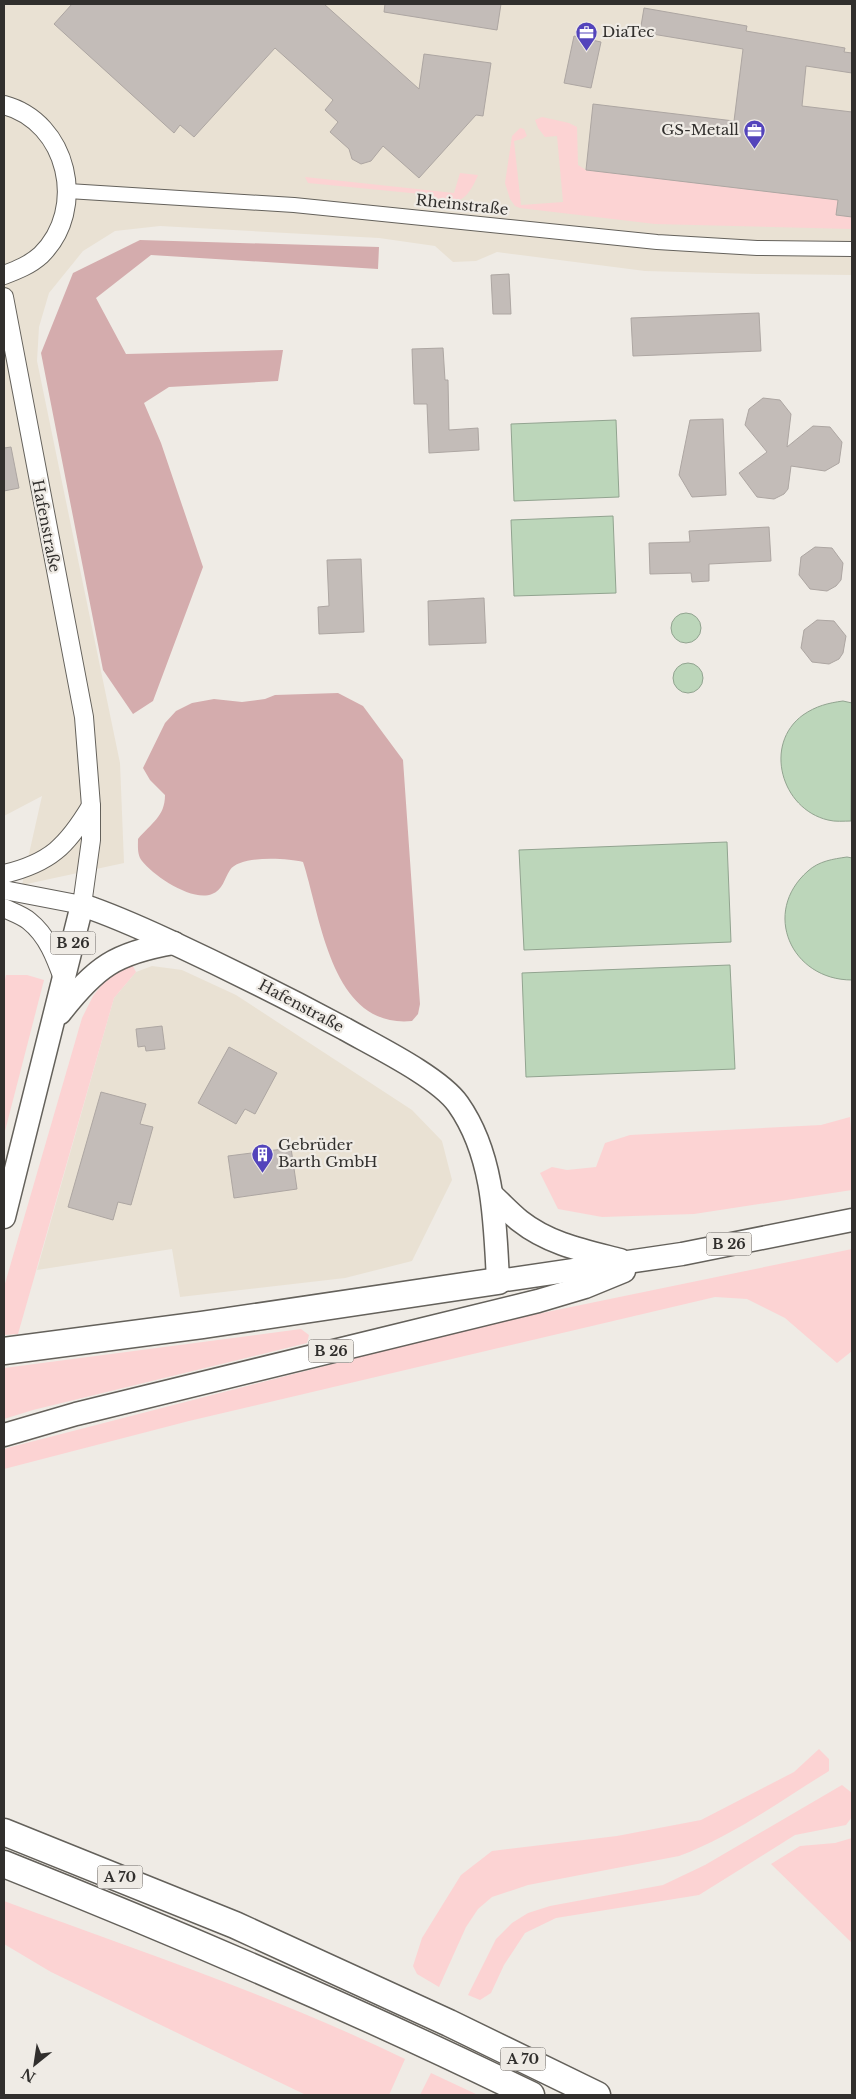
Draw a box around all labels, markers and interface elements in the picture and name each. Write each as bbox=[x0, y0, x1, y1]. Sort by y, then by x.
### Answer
office icon: DiaTec bbox=[574, 20, 598, 51]
place label: DiaTec bbox=[602, 22, 654, 41]
office icon: GS-Metall bbox=[743, 118, 767, 149]
place label: GS-Metall bbox=[661, 120, 739, 139]
street label: Rheinstraße bbox=[415, 190, 509, 219]
street label: Hafenstraße bbox=[28, 478, 65, 574]
road number: B 26 bbox=[50, 931, 96, 954]
street label: Hafenstraße bbox=[255, 975, 347, 1036]
place label: Gebrüder Barth GmbH bbox=[278, 1135, 378, 1171]
building icon: Gebrüder Barth GmbH bbox=[250, 1142, 274, 1173]
road number: B 26 bbox=[706, 1232, 752, 1256]
road number: B 26 bbox=[308, 1340, 354, 1362]
road number: A 70 bbox=[98, 1865, 142, 1888]
north arrow bbox=[10, 2039, 60, 2089]
road number: A 70 bbox=[500, 2048, 546, 2070]
text: N bbox=[18, 2064, 39, 2086]

